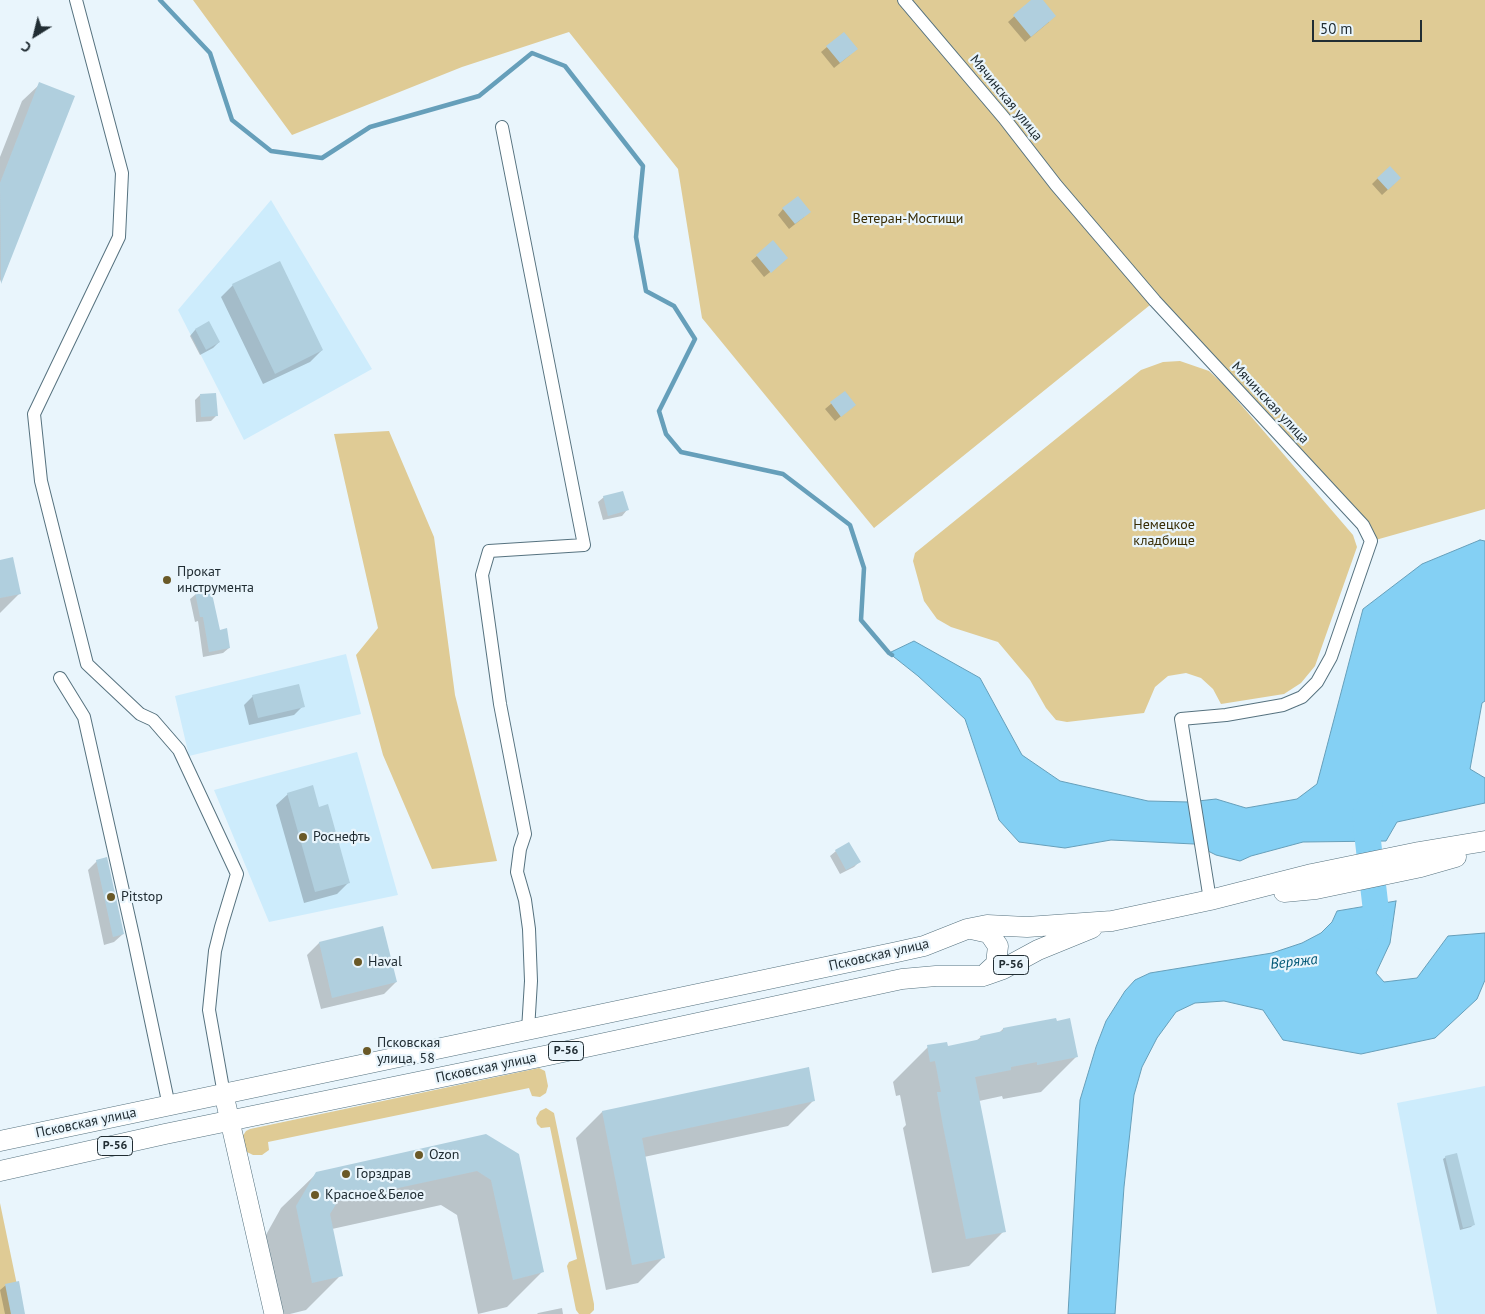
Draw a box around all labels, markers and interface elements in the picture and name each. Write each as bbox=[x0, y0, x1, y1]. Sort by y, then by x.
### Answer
north arrow bbox=[10, 10, 60, 60]
scale bar bbox=[1315, 10, 1425, 42]
text: 50 m bbox=[1320, 19, 1353, 38]
text: С bbox=[18, 38, 35, 57]
street label: Мячинская улица bbox=[966, 52, 1046, 144]
park label: Ветеран-Мостищи bbox=[853, 211, 963, 227]
street label: Мячинская улица bbox=[1228, 359, 1312, 447]
park label: Немецкое кладбище bbox=[1133, 517, 1195, 550]
place label: Прокат инструмента bbox=[177, 564, 254, 596]
marker: Прокат инструмента bbox=[161, 574, 173, 586]
place label: Роснефть bbox=[313, 829, 370, 845]
marker: Роснефть bbox=[297, 831, 309, 843]
place label: Pitstop bbox=[121, 889, 163, 905]
marker: Pitstop bbox=[105, 891, 117, 903]
street label: Псковская улица bbox=[827, 935, 931, 975]
water label: Веряжа bbox=[1269, 951, 1319, 973]
place label: Haval bbox=[368, 954, 402, 970]
marker: Haval bbox=[352, 956, 364, 968]
road number: Р-56 bbox=[994, 956, 1028, 974]
place label: Псковская улица, 58 bbox=[377, 1035, 440, 1068]
road number: Р-56 bbox=[548, 1042, 584, 1060]
marker: Псковская улица, 58 bbox=[361, 1045, 373, 1057]
street label: Псковская улица bbox=[434, 1049, 538, 1087]
street label: Псковская улица bbox=[34, 1104, 138, 1142]
road number: Р-56 bbox=[98, 1136, 132, 1156]
place label: Ozon bbox=[429, 1147, 459, 1163]
marker: Ozon bbox=[413, 1149, 425, 1161]
place label: Горздрав bbox=[356, 1166, 411, 1182]
marker: Горздрав bbox=[340, 1168, 352, 1180]
place label: Красное&Белое bbox=[325, 1187, 424, 1203]
marker: Красное&Белое bbox=[309, 1189, 321, 1201]

